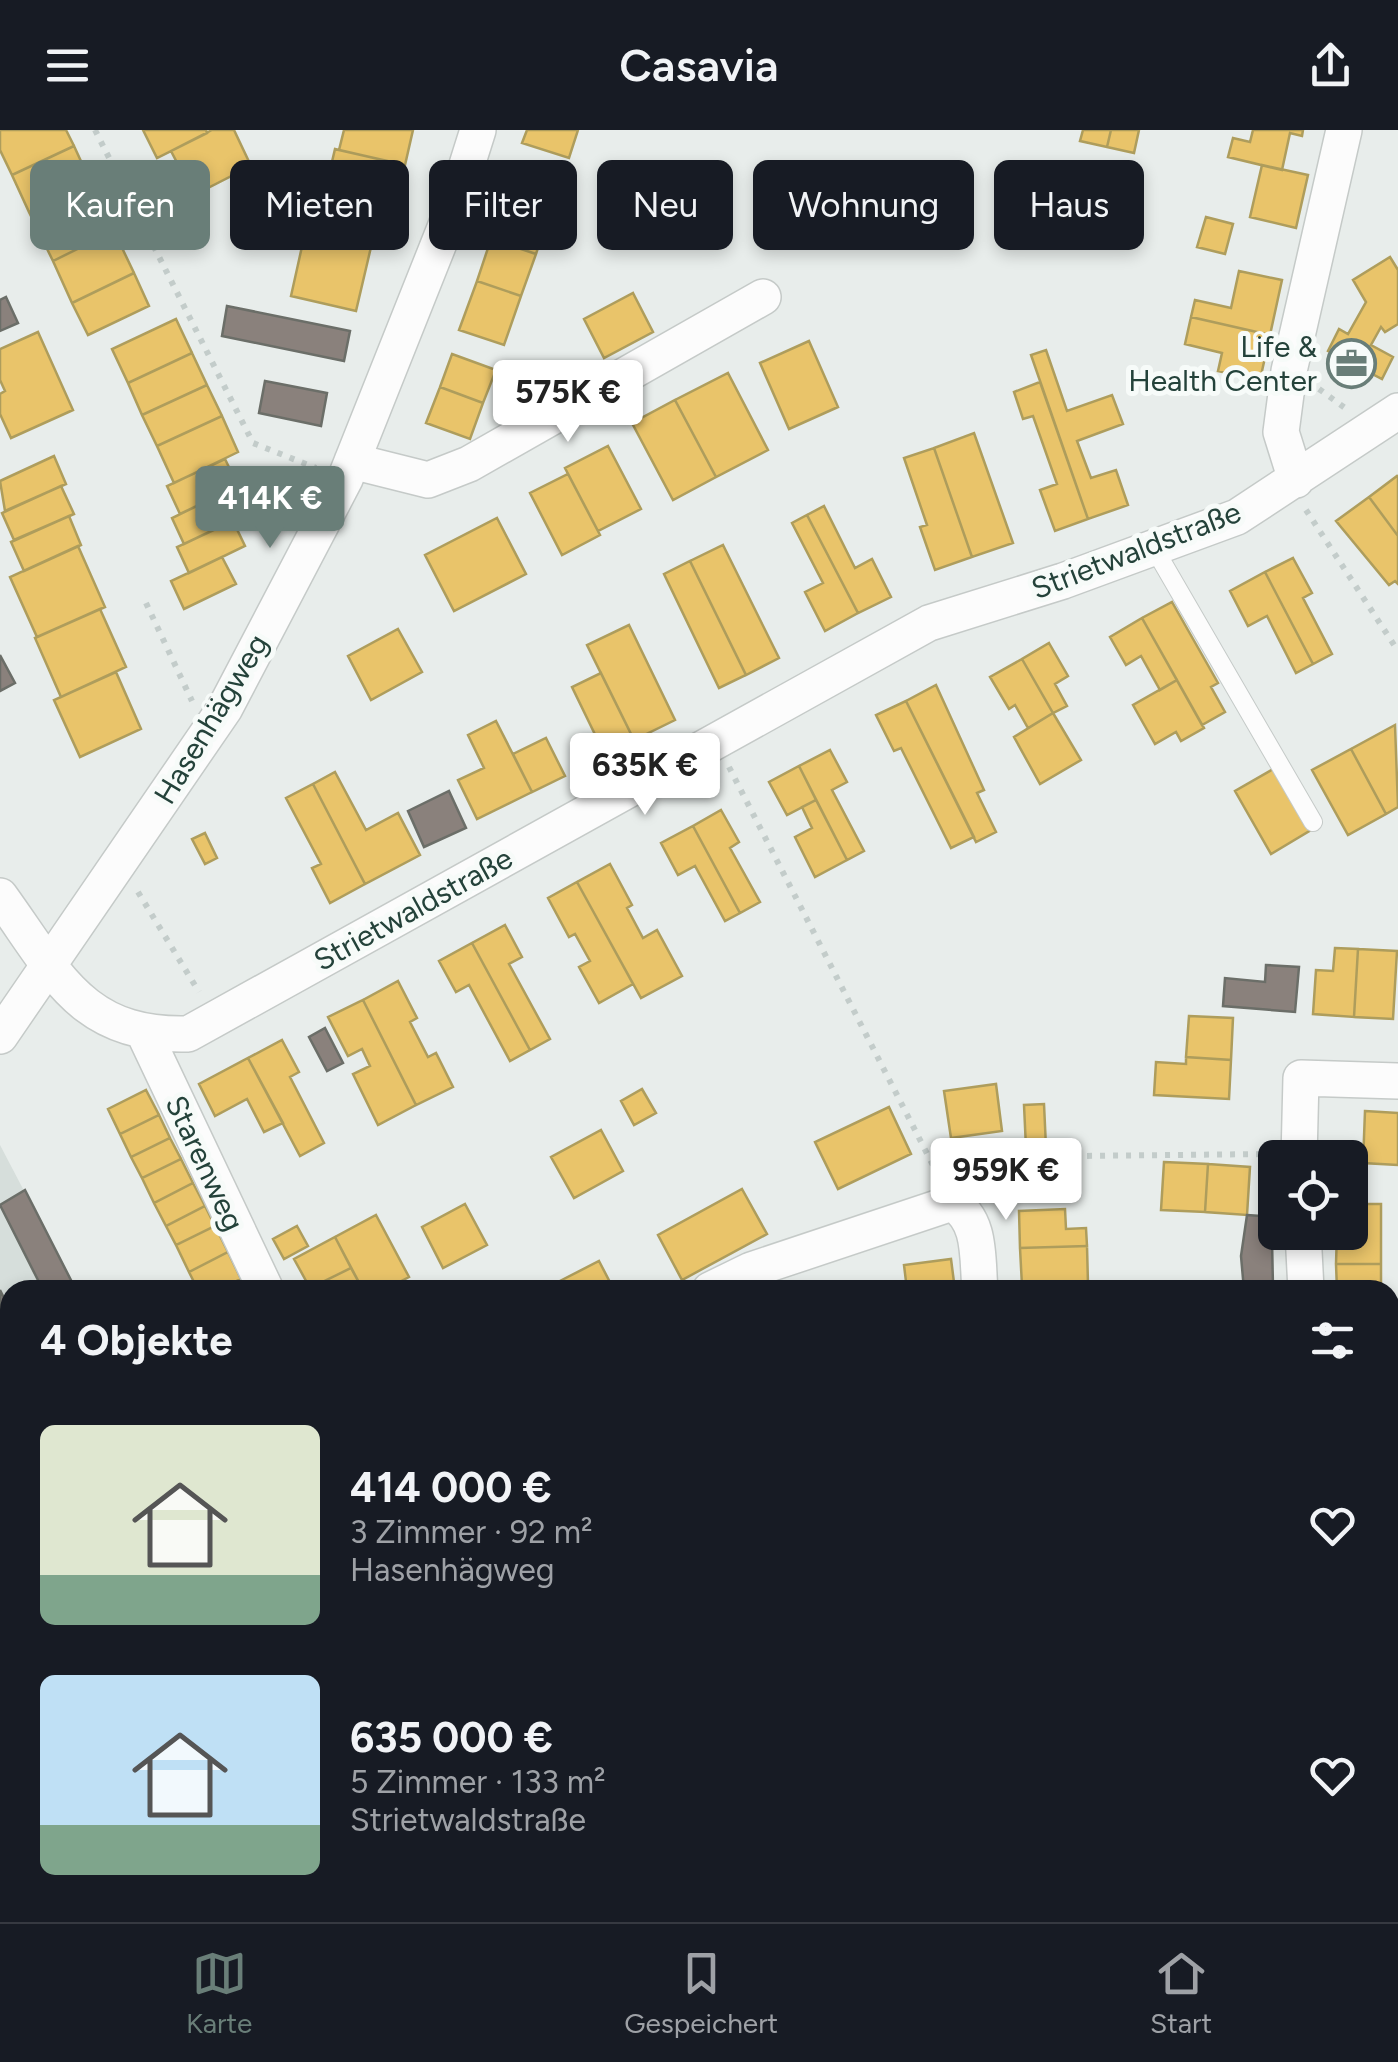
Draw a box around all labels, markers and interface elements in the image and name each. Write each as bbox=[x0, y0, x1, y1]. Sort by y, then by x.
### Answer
icon: menu bbox=[40, 38, 95, 93]
text: Casavia bbox=[619, 38, 779, 92]
icon: share bbox=[1303, 38, 1358, 93]
chip: Kaufen bbox=[30, 160, 210, 250]
chip: Mieten bbox=[230, 160, 409, 250]
chip: Filter bbox=[429, 160, 577, 250]
chip: Neu bbox=[597, 160, 733, 250]
chip: Wohnung bbox=[753, 160, 974, 250]
chip: Haus bbox=[994, 160, 1144, 250]
place label: Life & Health Center bbox=[1128, 328, 1318, 399]
office icon: Life & Health Center bbox=[1326, 337, 1378, 389]
pin: 575K € bbox=[487, 360, 649, 445]
text: 575K € bbox=[515, 373, 621, 411]
pin: 414K € bbox=[189, 466, 351, 551]
text: 414K € bbox=[217, 479, 323, 517]
street label: Strietwaldstraße bbox=[1026, 493, 1246, 607]
street label: Hasenhägweg bbox=[146, 627, 276, 811]
pin: 635K € bbox=[564, 733, 726, 818]
text: 635K € bbox=[592, 746, 698, 784]
street label: Strietwaldstraße bbox=[307, 839, 519, 979]
street label: Starenweg bbox=[158, 1089, 252, 1237]
pin: 959K € bbox=[925, 1138, 1087, 1223]
map controls bbox=[1258, 1140, 1368, 1250]
button: locate bbox=[1258, 1140, 1368, 1250]
text: 959K € bbox=[953, 1151, 1059, 1189]
icon: filters bbox=[1305, 1313, 1360, 1368]
text: 4 Objekte bbox=[40, 1315, 233, 1366]
text: 414 000 € bbox=[350, 1462, 552, 1513]
icon: home bbox=[120, 1465, 240, 1585]
icon: heart bbox=[1305, 1498, 1360, 1553]
text: 3 Zimmer · 92 m² bbox=[350, 1513, 593, 1551]
text: Hasenhägweg bbox=[350, 1551, 555, 1589]
text: 635 000 € bbox=[350, 1712, 553, 1763]
icon: home bbox=[120, 1715, 240, 1835]
icon: heart bbox=[1305, 1748, 1360, 1803]
text: 5 Zimmer · 133 m² bbox=[350, 1763, 606, 1801]
text: Strietwaldstraße bbox=[350, 1801, 586, 1839]
tab: Karte bbox=[186, 1946, 252, 2040]
tab: Gespeichert bbox=[624, 1946, 778, 2040]
tab: Start bbox=[1150, 1946, 1212, 2040]

